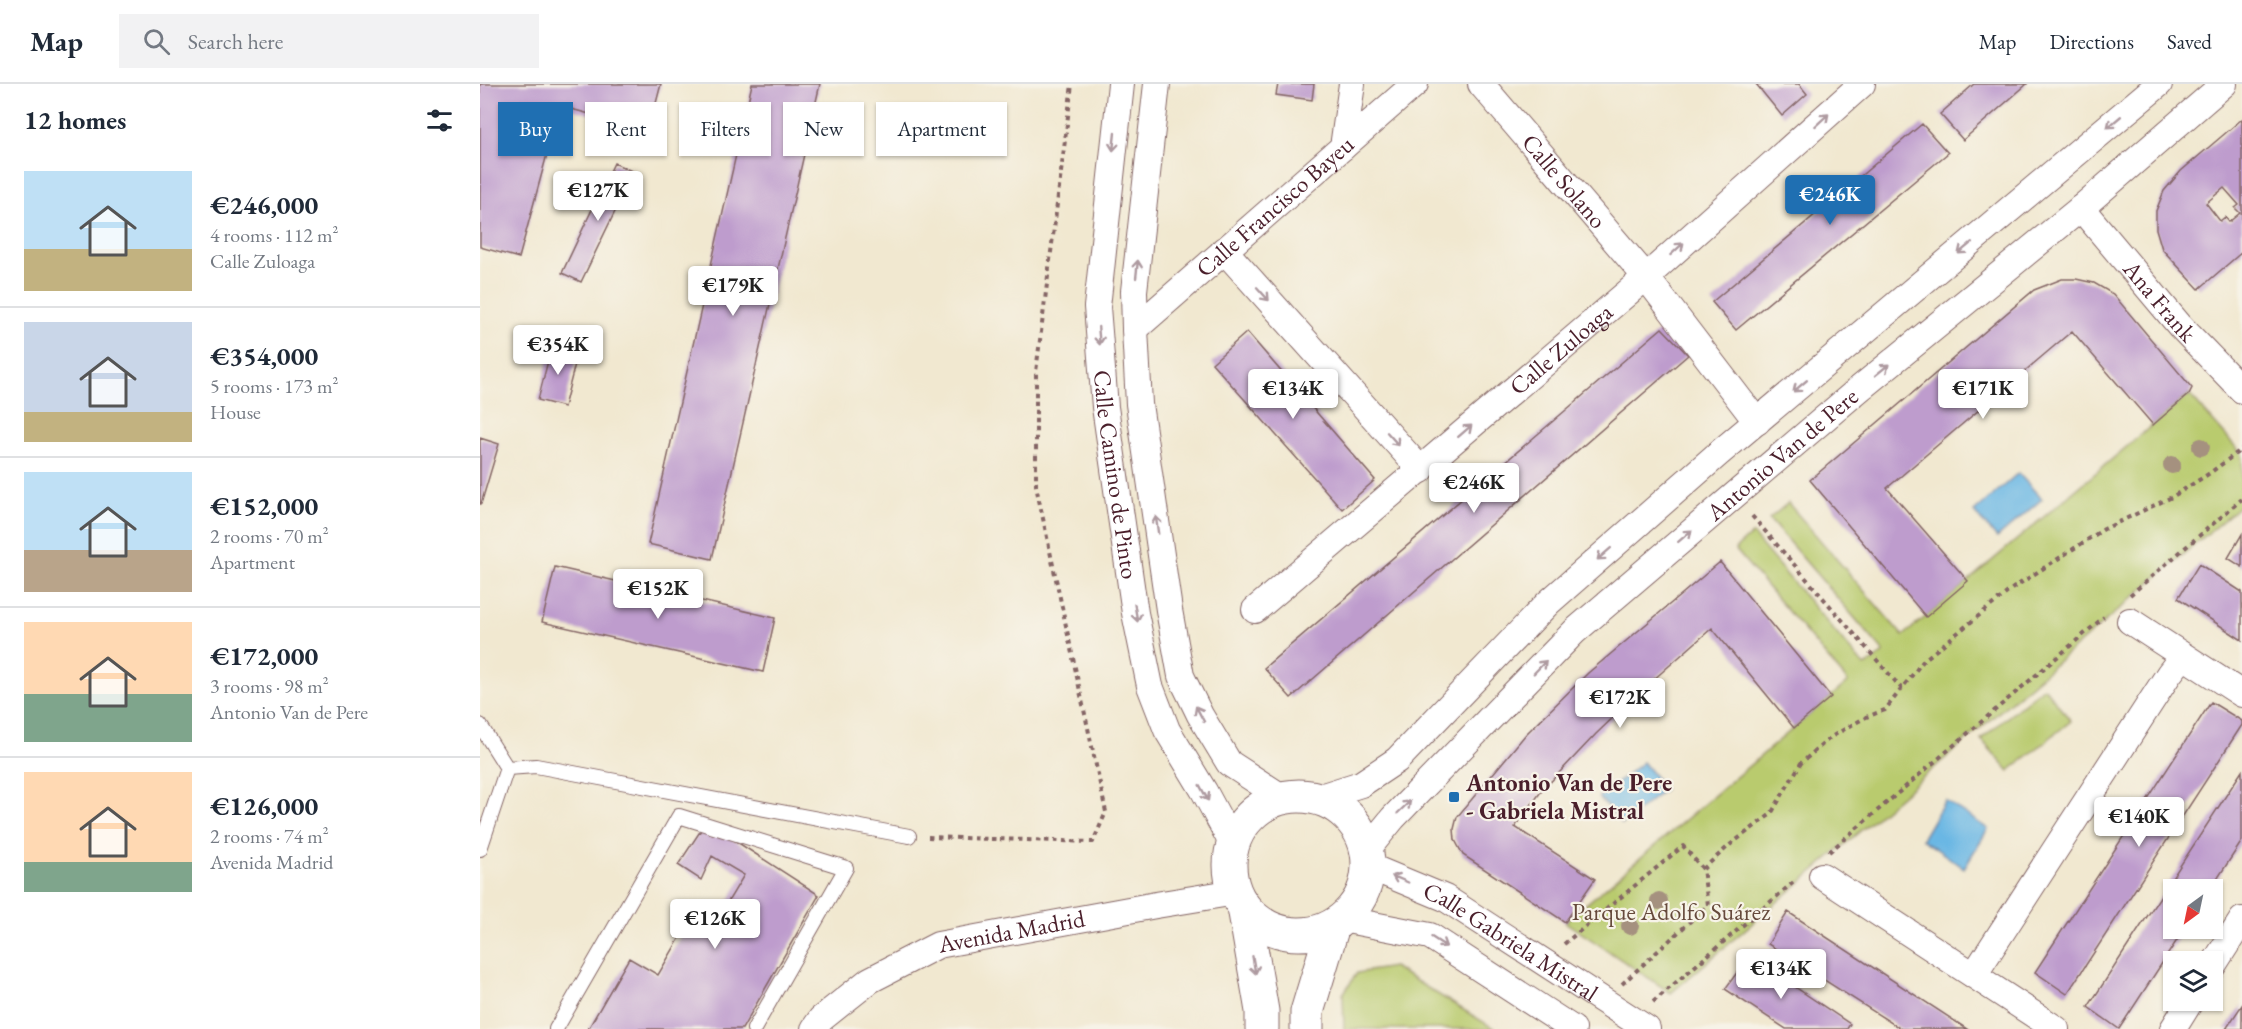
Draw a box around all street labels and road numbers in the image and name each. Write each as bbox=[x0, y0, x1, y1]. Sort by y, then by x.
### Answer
street label: Calle Solano bbox=[1515, 127, 1614, 235]
street label: Calle Francisco Bayeu bbox=[1189, 128, 1360, 284]
street label: Ana Frank bbox=[2116, 253, 2204, 349]
street label: Calle Zuloaga bbox=[1503, 296, 1619, 402]
street label: Calle Camino de Pinto bbox=[1087, 369, 1146, 581]
street label: Antonio Van de Pere bbox=[1699, 381, 1864, 528]
street label: Calle Gabriela Mistral bbox=[1419, 875, 1604, 1008]
street label: Avenida Madrid bbox=[935, 902, 1088, 960]

